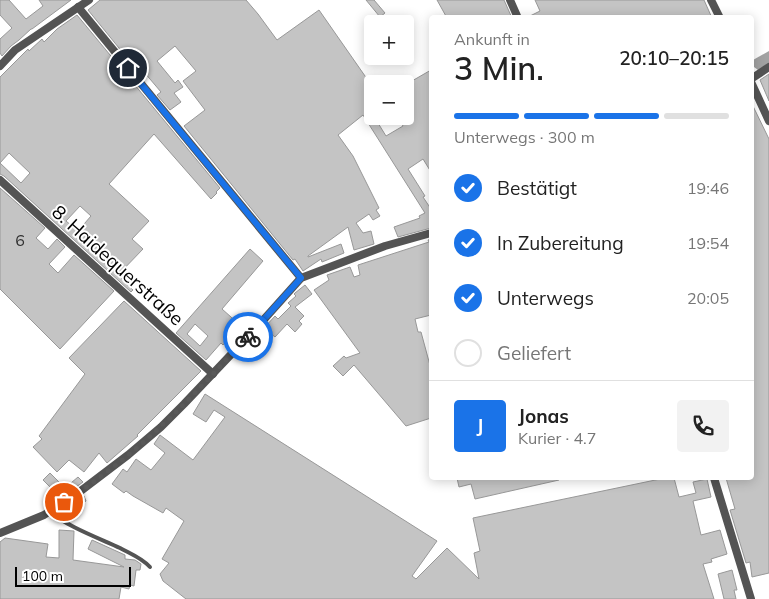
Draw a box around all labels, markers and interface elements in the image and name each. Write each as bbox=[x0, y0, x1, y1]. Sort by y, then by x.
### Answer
map controls bbox=[364, 15, 414, 125]
button: + bbox=[364, 15, 414, 65]
text: Ankunft in bbox=[454, 29, 530, 49]
text: 20:10–20:15 bbox=[619, 46, 729, 70]
pin bbox=[107, 47, 149, 89]
text: 3 Min. bbox=[454, 48, 544, 88]
icon: home bbox=[114, 54, 142, 82]
button: − bbox=[364, 75, 414, 125]
text: Unterwegs · 300 m bbox=[454, 127, 595, 147]
icon: check bbox=[454, 174, 482, 202]
text: Bestätigt bbox=[497, 176, 577, 200]
text: 19:46 bbox=[687, 178, 729, 198]
street label: 8. Haidequerstraße bbox=[47, 200, 189, 330]
icon: check bbox=[454, 229, 482, 257]
house number: 6 bbox=[15, 230, 25, 250]
text: In Zubereitung bbox=[497, 231, 624, 255]
text: 19:54 bbox=[687, 233, 729, 253]
icon: check bbox=[454, 284, 482, 312]
text: Unterwegs bbox=[497, 286, 594, 310]
text: 20:05 bbox=[687, 288, 729, 308]
courier bbox=[223, 312, 273, 362]
icon: bike bbox=[234, 323, 262, 351]
text: Geliefert bbox=[497, 341, 571, 365]
button: phone bbox=[677, 400, 729, 452]
text: Jonas bbox=[518, 404, 569, 428]
text: J bbox=[477, 414, 483, 438]
text: Kurier · 4.7 bbox=[518, 428, 596, 448]
pin bbox=[43, 481, 85, 523]
icon: bag bbox=[50, 488, 78, 516]
scale bar bbox=[15, 564, 131, 587]
text: 100 m bbox=[22, 567, 63, 585]

